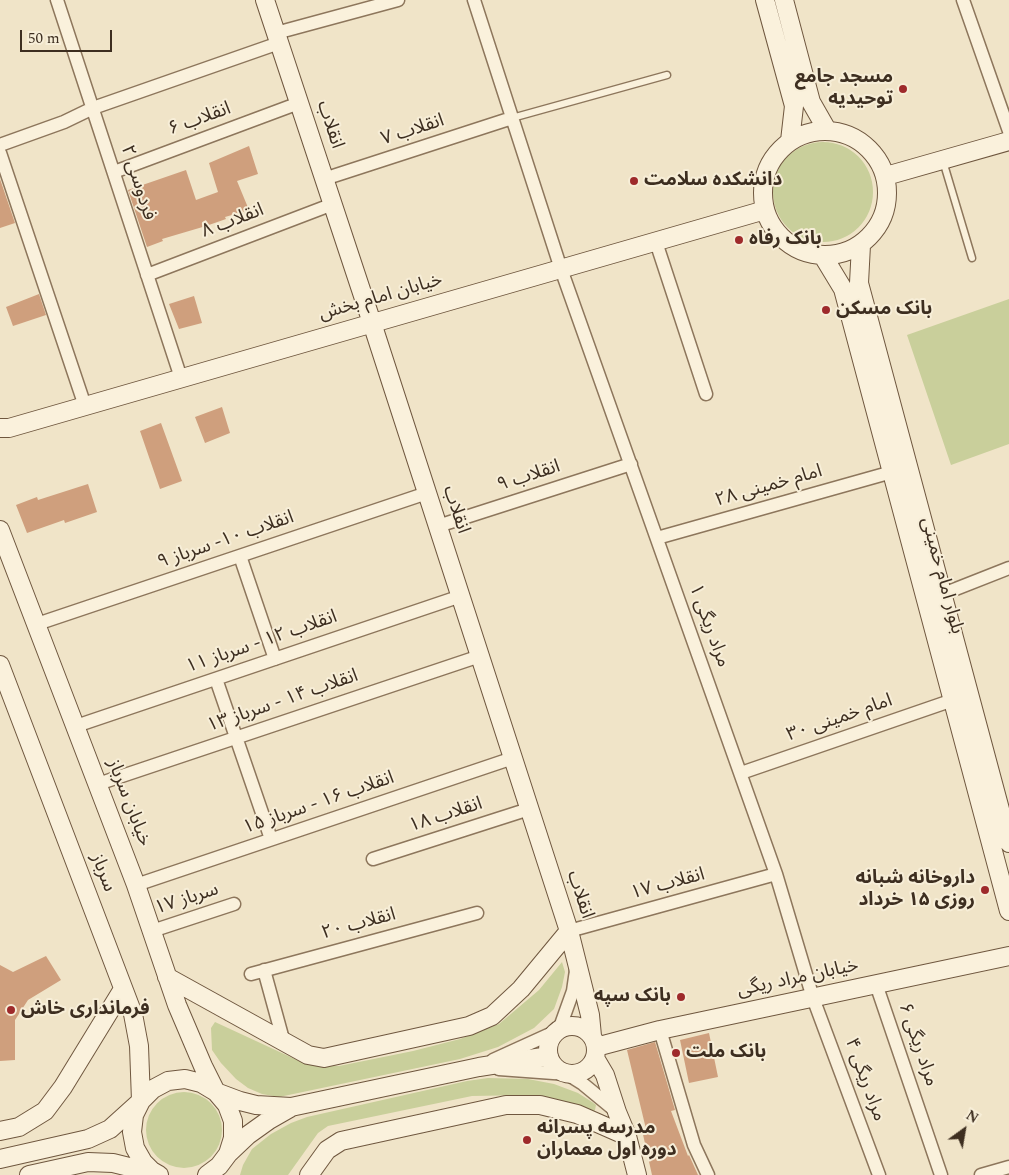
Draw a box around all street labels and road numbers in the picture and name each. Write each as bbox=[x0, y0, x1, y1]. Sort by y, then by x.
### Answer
street label: انقلاب ۶ bbox=[166, 98, 234, 142]
street label: انقلاب bbox=[311, 98, 347, 152]
street label: انقلاب ۷ bbox=[379, 110, 447, 152]
street label: فردوسی ۲ bbox=[114, 143, 160, 223]
street label: انقلاب ۸ bbox=[199, 200, 267, 244]
street label: خیابان امام بخش bbox=[317, 269, 445, 327]
street label: انقلاب ۹ bbox=[495, 456, 563, 498]
street label: امام خمینی ۲۸ bbox=[713, 461, 825, 513]
street label: انقلاب bbox=[437, 483, 473, 537]
street label: انقلاب ۱۰- سرباز ۹ bbox=[155, 507, 297, 575]
street label: بلوار امام خمینی bbox=[914, 515, 968, 637]
street label: مراد ریگی ۱ bbox=[682, 581, 734, 671]
street label: انقلاب ۱۲ - سرباز ۱۱ bbox=[183, 606, 341, 680]
street label: انقلاب ۱۴ - سرباز ۱۳ bbox=[204, 665, 362, 739]
street label: امام خمینی ۳۰ bbox=[784, 690, 896, 748]
street label: خیابان سرباز bbox=[101, 756, 155, 850]
street label: انقلاب ۱۶ - سرباز ۱۵ bbox=[240, 767, 398, 841]
street label: انقلاب ۱۸ bbox=[406, 793, 486, 839]
street label: سرباز bbox=[84, 850, 120, 896]
street label: انقلاب ۱۷ bbox=[628, 864, 708, 906]
street label: انقلاب bbox=[561, 868, 597, 922]
street label: سرباز ۱۷ bbox=[152, 879, 222, 921]
street label: انقلاب ۲۰ bbox=[319, 904, 399, 946]
street label: خیابان مراد ریگی bbox=[735, 955, 861, 1003]
street label: مراد ریگی ۶ bbox=[892, 1000, 942, 1090]
street label: مراد ریگی ۴ bbox=[838, 1035, 890, 1125]

